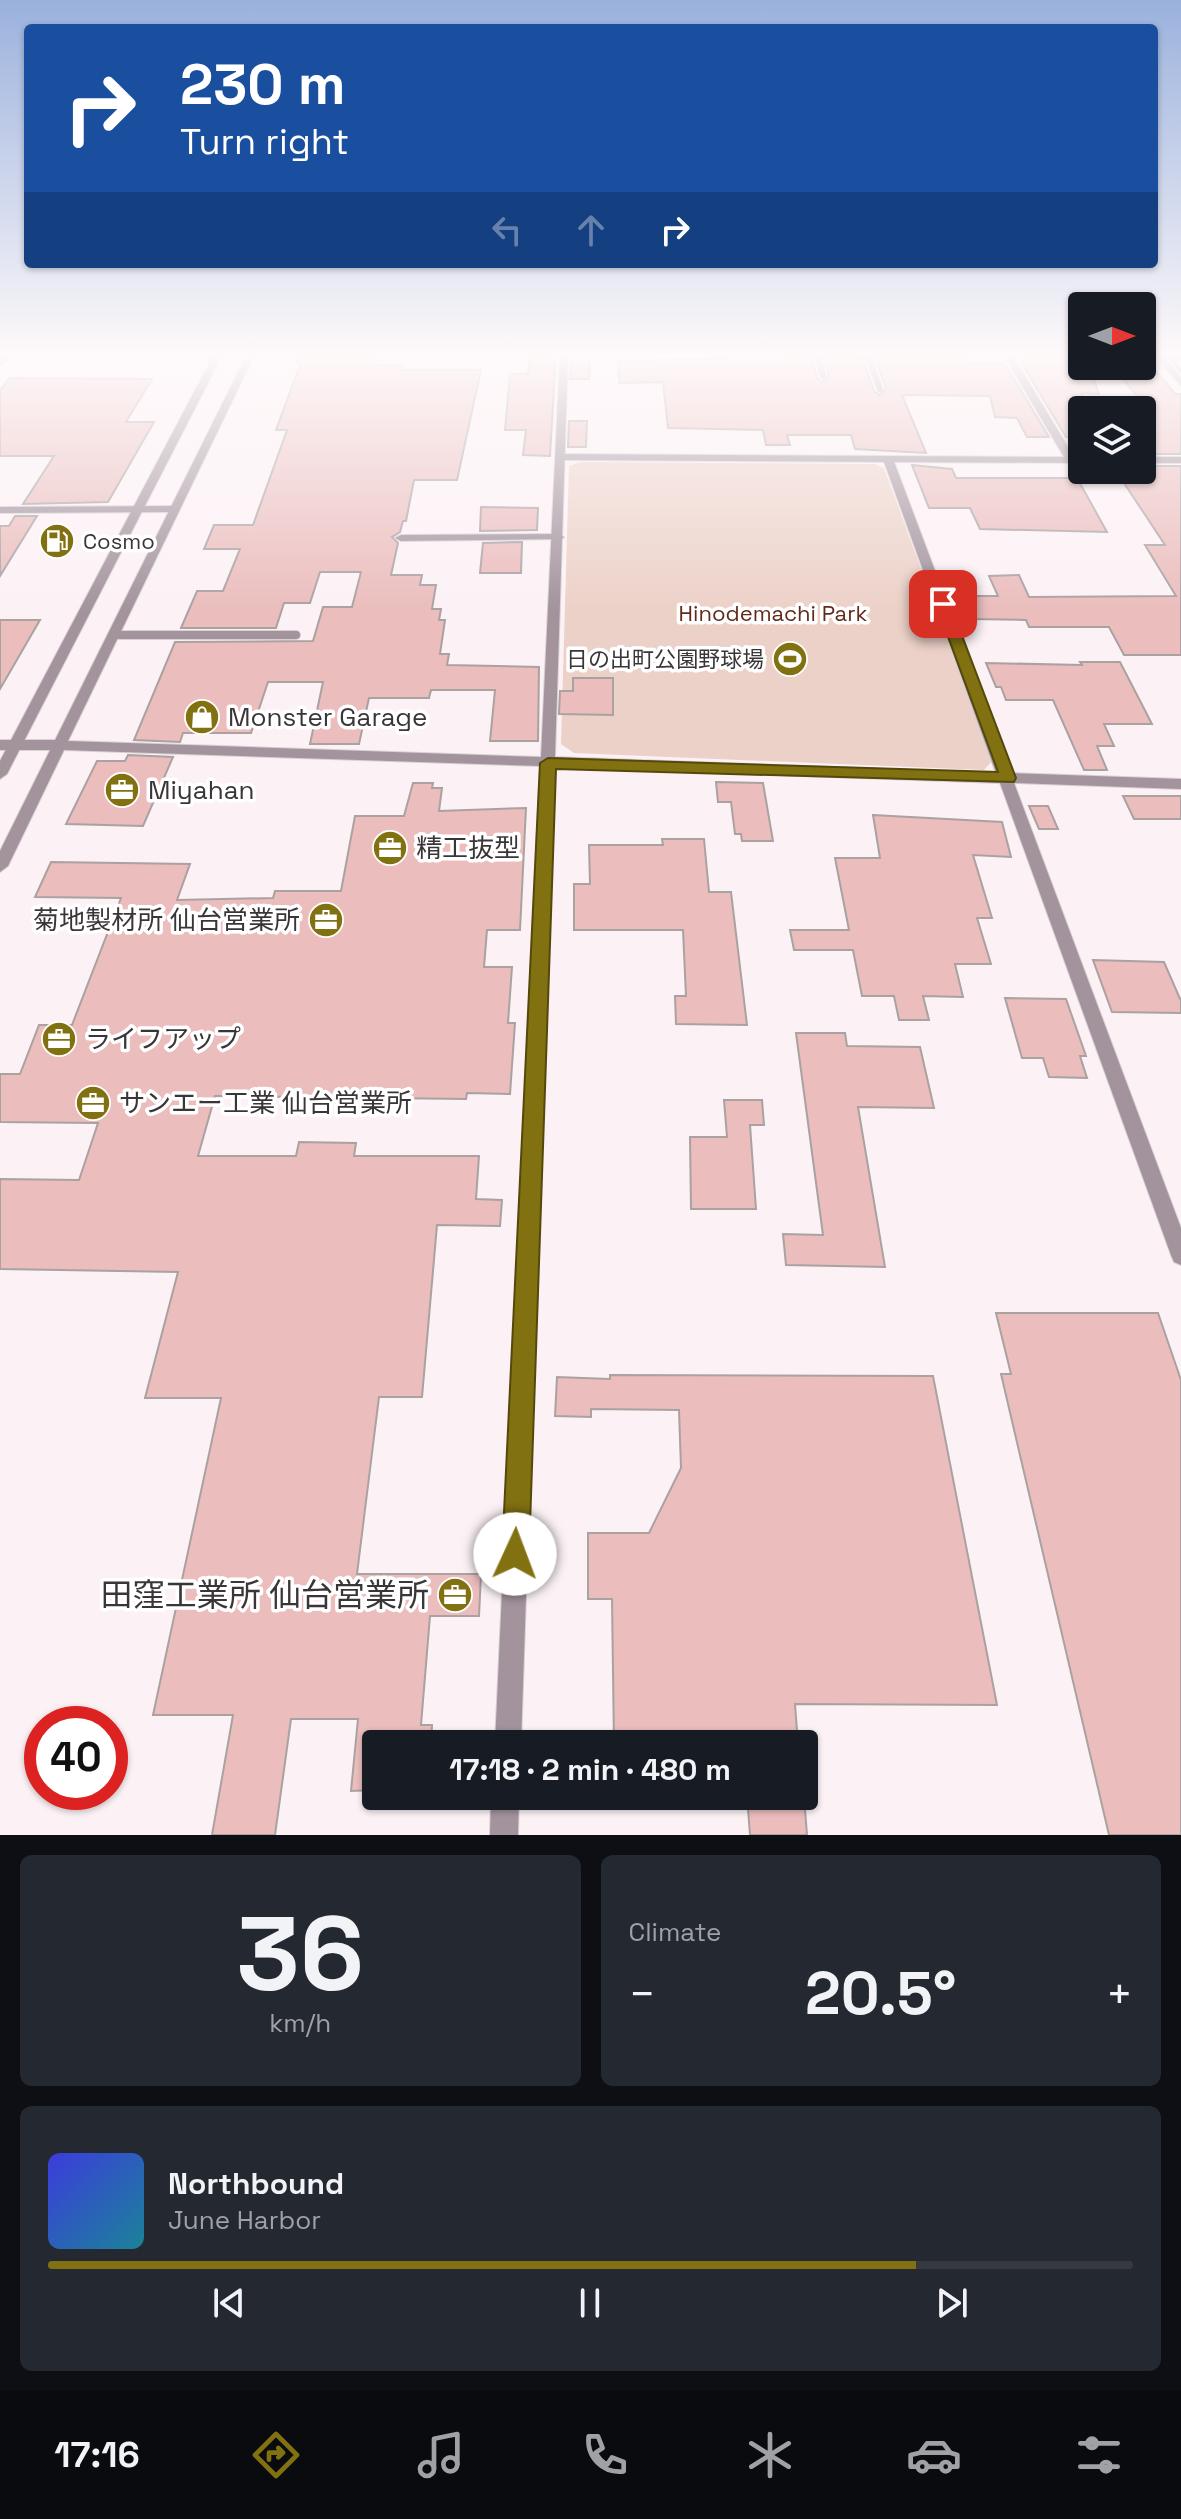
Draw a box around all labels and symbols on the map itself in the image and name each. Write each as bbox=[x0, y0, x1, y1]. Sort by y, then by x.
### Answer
north arrow bbox=[1068, 292, 1156, 380]
fuel station icon: Cosmo bbox=[38, 522, 76, 560]
place label: Cosmo bbox=[83, 527, 155, 555]
pin bbox=[909, 570, 977, 638]
park label: Hinodemachi Park bbox=[679, 599, 868, 627]
sports icon: 日の出町公園野球場 bbox=[771, 640, 809, 678]
place label: 日の出町公園野球場 bbox=[566, 645, 764, 673]
shop icon: Monster Garage bbox=[183, 698, 221, 736]
place label: Monster Garage bbox=[228, 700, 427, 734]
office icon: Miyahan bbox=[103, 771, 141, 809]
place label: Miyahan bbox=[148, 773, 255, 807]
office icon: 精工抜型 bbox=[371, 829, 409, 867]
place label: 精工抜型 bbox=[416, 831, 520, 865]
office icon: 菊地製材所 仙台営業所 bbox=[307, 901, 345, 939]
place label: 菊地製材所 仙台営業所 bbox=[33, 903, 300, 937]
office icon: ライフアップ bbox=[40, 1020, 78, 1058]
place label: ライフアップ bbox=[85, 1022, 241, 1056]
office icon: サンエー工業 仙台営業所 bbox=[74, 1084, 112, 1122]
place label: サンエー工業 仙台営業所 bbox=[119, 1086, 412, 1120]
position arrow bbox=[473, 1512, 557, 1596]
place label: 田窪工業所 仙台営業所 bbox=[101, 1575, 429, 1615]
office icon: 田窪工業所 仙台営業所 bbox=[436, 1576, 474, 1614]
speed limit sign: 40 bbox=[24, 1706, 128, 1810]

